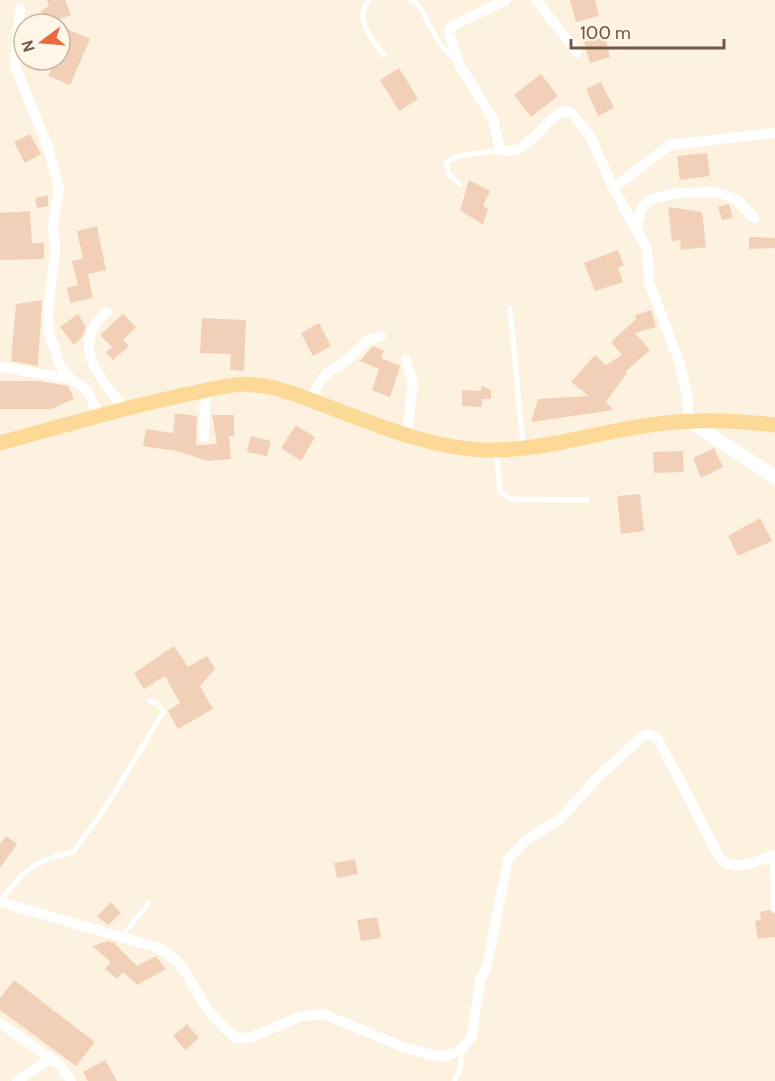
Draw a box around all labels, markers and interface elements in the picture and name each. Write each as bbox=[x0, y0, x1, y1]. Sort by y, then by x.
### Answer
north arrow bbox=[12, 12, 72, 72]
scale bar bbox=[571, 12, 724, 50]
text: 100 m bbox=[580, 22, 631, 44]
text: N bbox=[17, 38, 39, 54]

